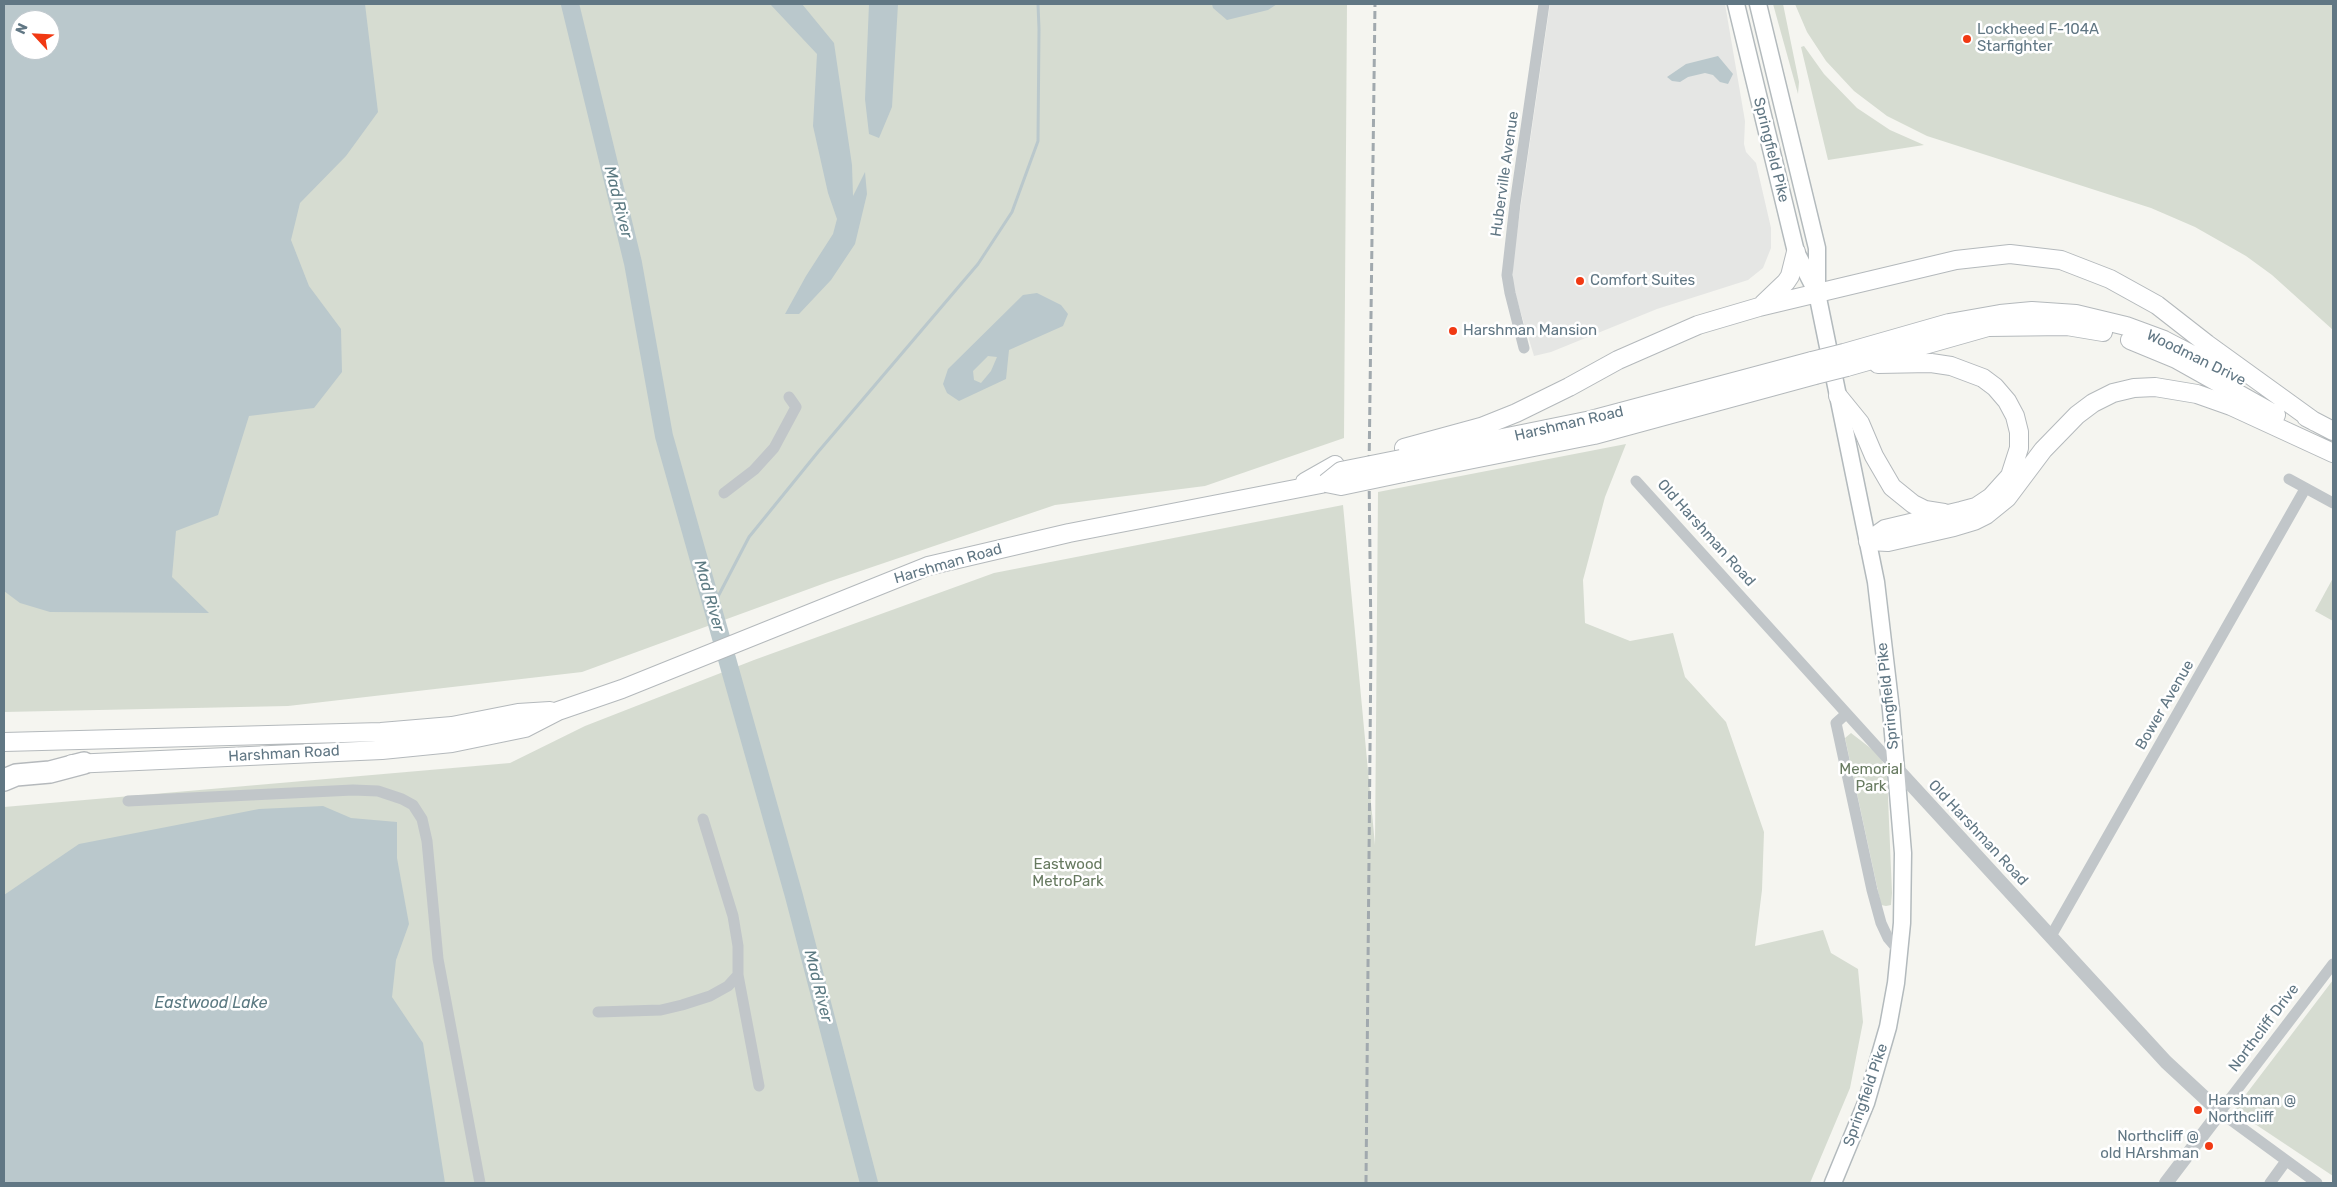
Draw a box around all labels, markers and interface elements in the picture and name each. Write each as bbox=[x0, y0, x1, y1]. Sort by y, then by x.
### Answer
north arrow bbox=[10, 10, 60, 60]
text: N bbox=[12, 21, 32, 37]
place label: Lockheed F-104A Starfighter bbox=[1977, 21, 2099, 56]
marker: Lockheed F-104A Starfighter bbox=[1961, 33, 1973, 45]
street label: Springfield Pike bbox=[1749, 96, 1793, 204]
street label: Huberville Avenue bbox=[1487, 110, 1523, 238]
water label: Mad River bbox=[600, 164, 636, 240]
place label: Comfort Suites bbox=[1590, 272, 1695, 290]
marker: Comfort Suites bbox=[1574, 275, 1586, 287]
place label: Harshman Mansion bbox=[1463, 322, 1597, 340]
marker: Harshman Mansion bbox=[1447, 325, 1459, 337]
street label: Woodman Drive bbox=[2143, 326, 2249, 390]
street label: Harshman Road bbox=[1513, 403, 1625, 445]
street label: Old Harshman Road bbox=[1653, 476, 1759, 590]
street label: Harshman Road bbox=[892, 540, 1004, 588]
water label: Mad River bbox=[690, 558, 728, 634]
street label: Springfield Pike bbox=[1873, 642, 1903, 750]
street label: Bower Avenue bbox=[2132, 657, 2198, 753]
street label: Harshman Road bbox=[228, 742, 340, 766]
park label: Memorial Park bbox=[1839, 761, 1903, 796]
street label: Old Harshman Road bbox=[1924, 776, 2032, 890]
park label: Eastwood MetroPark bbox=[1032, 856, 1104, 891]
water label: Mad River bbox=[800, 948, 836, 1024]
street label: Northcliff Drive bbox=[2225, 980, 2303, 1076]
water label: Eastwood Lake bbox=[155, 993, 267, 1013]
street label: Springfield Pike bbox=[1840, 1041, 1892, 1149]
place label: Harshman @ Northcliff bbox=[2208, 1092, 2296, 1127]
marker: Harshman @ Northcliff bbox=[2192, 1104, 2204, 1116]
place label: Northcliff @ old HArshman bbox=[2100, 1128, 2199, 1163]
marker: Northcliff @ old HArshman bbox=[2203, 1140, 2215, 1152]

